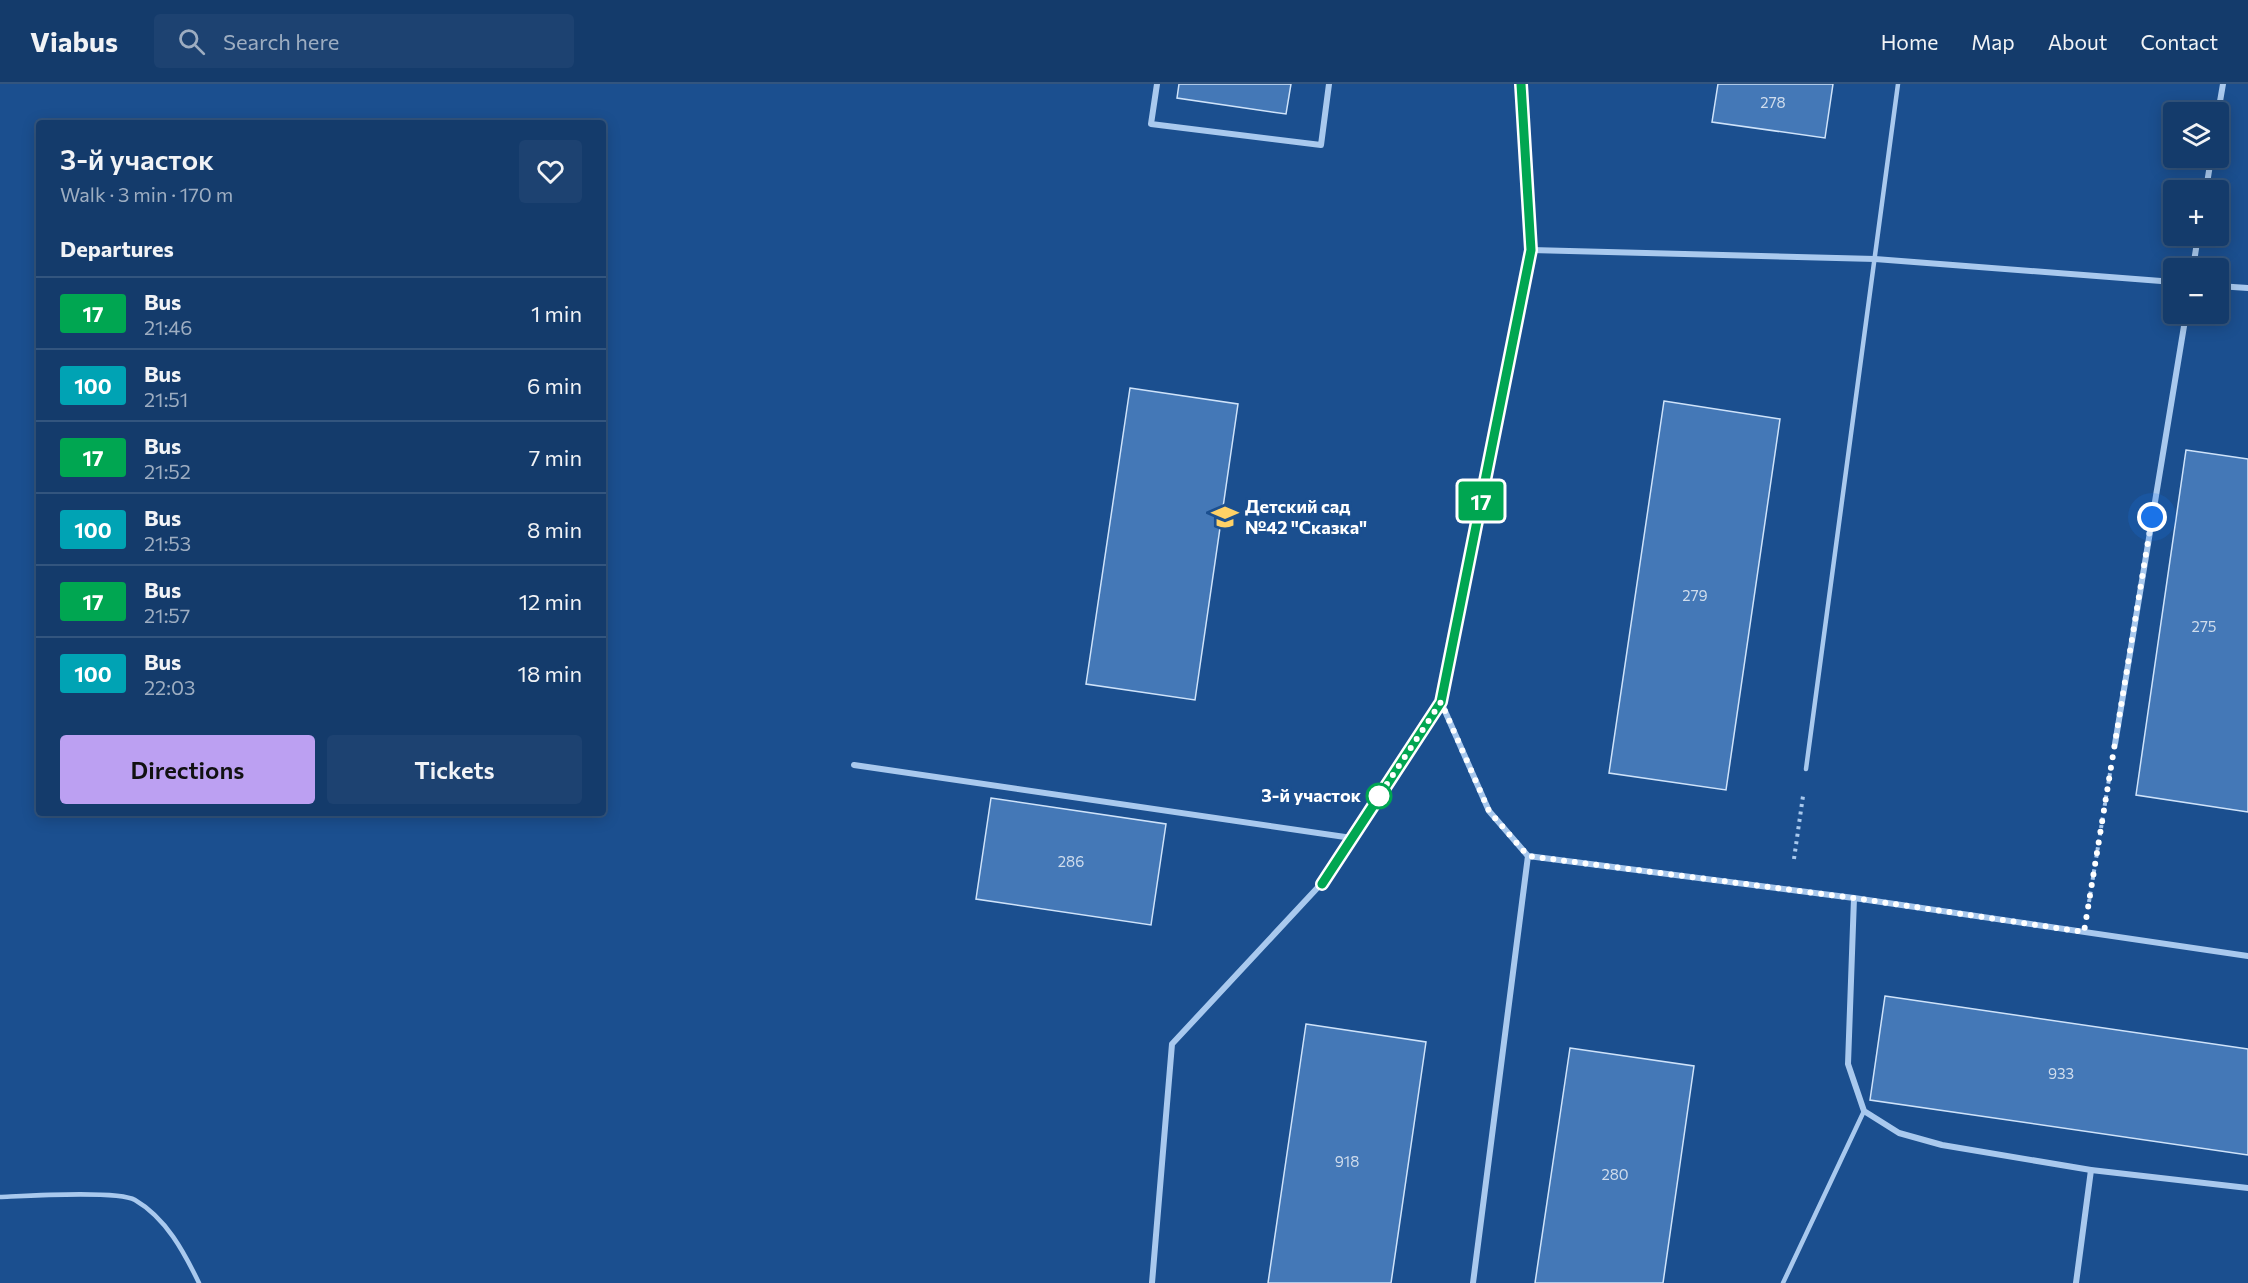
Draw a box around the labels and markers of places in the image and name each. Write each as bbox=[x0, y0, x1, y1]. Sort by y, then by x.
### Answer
place label: Детский сад №42 "Сказка" bbox=[1245, 495, 1367, 538]
school or university icon: Детский сад №42 "Сказка" bbox=[1210, 502, 1240, 532]
marker: 3-й участок bbox=[1366, 783, 1392, 809]
place label: 3-й участок bbox=[1261, 784, 1362, 806]

